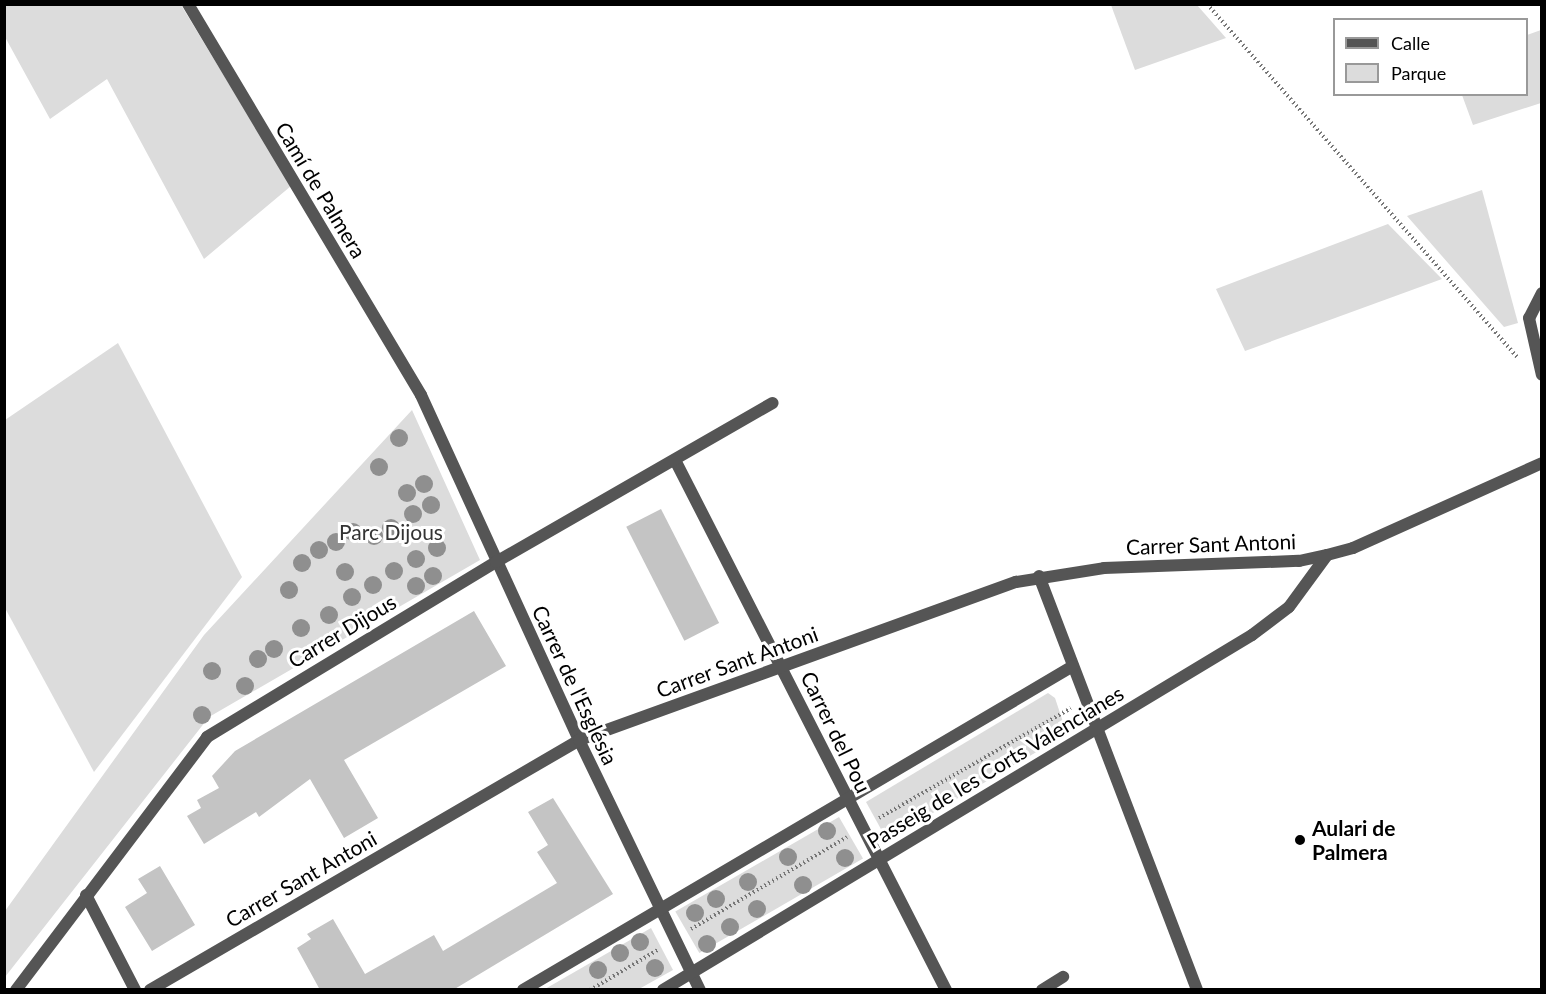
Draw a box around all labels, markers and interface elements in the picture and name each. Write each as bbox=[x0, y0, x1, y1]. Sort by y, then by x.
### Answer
legend bbox=[1333, 18, 1528, 96]
text: Calle bbox=[1391, 32, 1430, 54]
text: Parque bbox=[1391, 62, 1446, 84]
street label: Camí de Palmera bbox=[270, 117, 372, 263]
park label: Parc Dijous bbox=[339, 519, 443, 545]
street label: Carrer Sant Antoni bbox=[1125, 528, 1297, 560]
street label: Carrer Dijous bbox=[283, 589, 401, 673]
street label: Carrer de l'Església bbox=[527, 601, 623, 769]
street label: Carrer Sant Antoni bbox=[652, 621, 822, 703]
street label: Carrer del Pou bbox=[796, 667, 876, 797]
street label: Passeig de les Corts Valencianes bbox=[862, 680, 1128, 854]
place label: Aulari de Palmera bbox=[1312, 815, 1395, 865]
street label: Carrer Sant Antoni bbox=[220, 825, 382, 933]
marker: Aulari de Palmera bbox=[1293, 833, 1307, 847]

